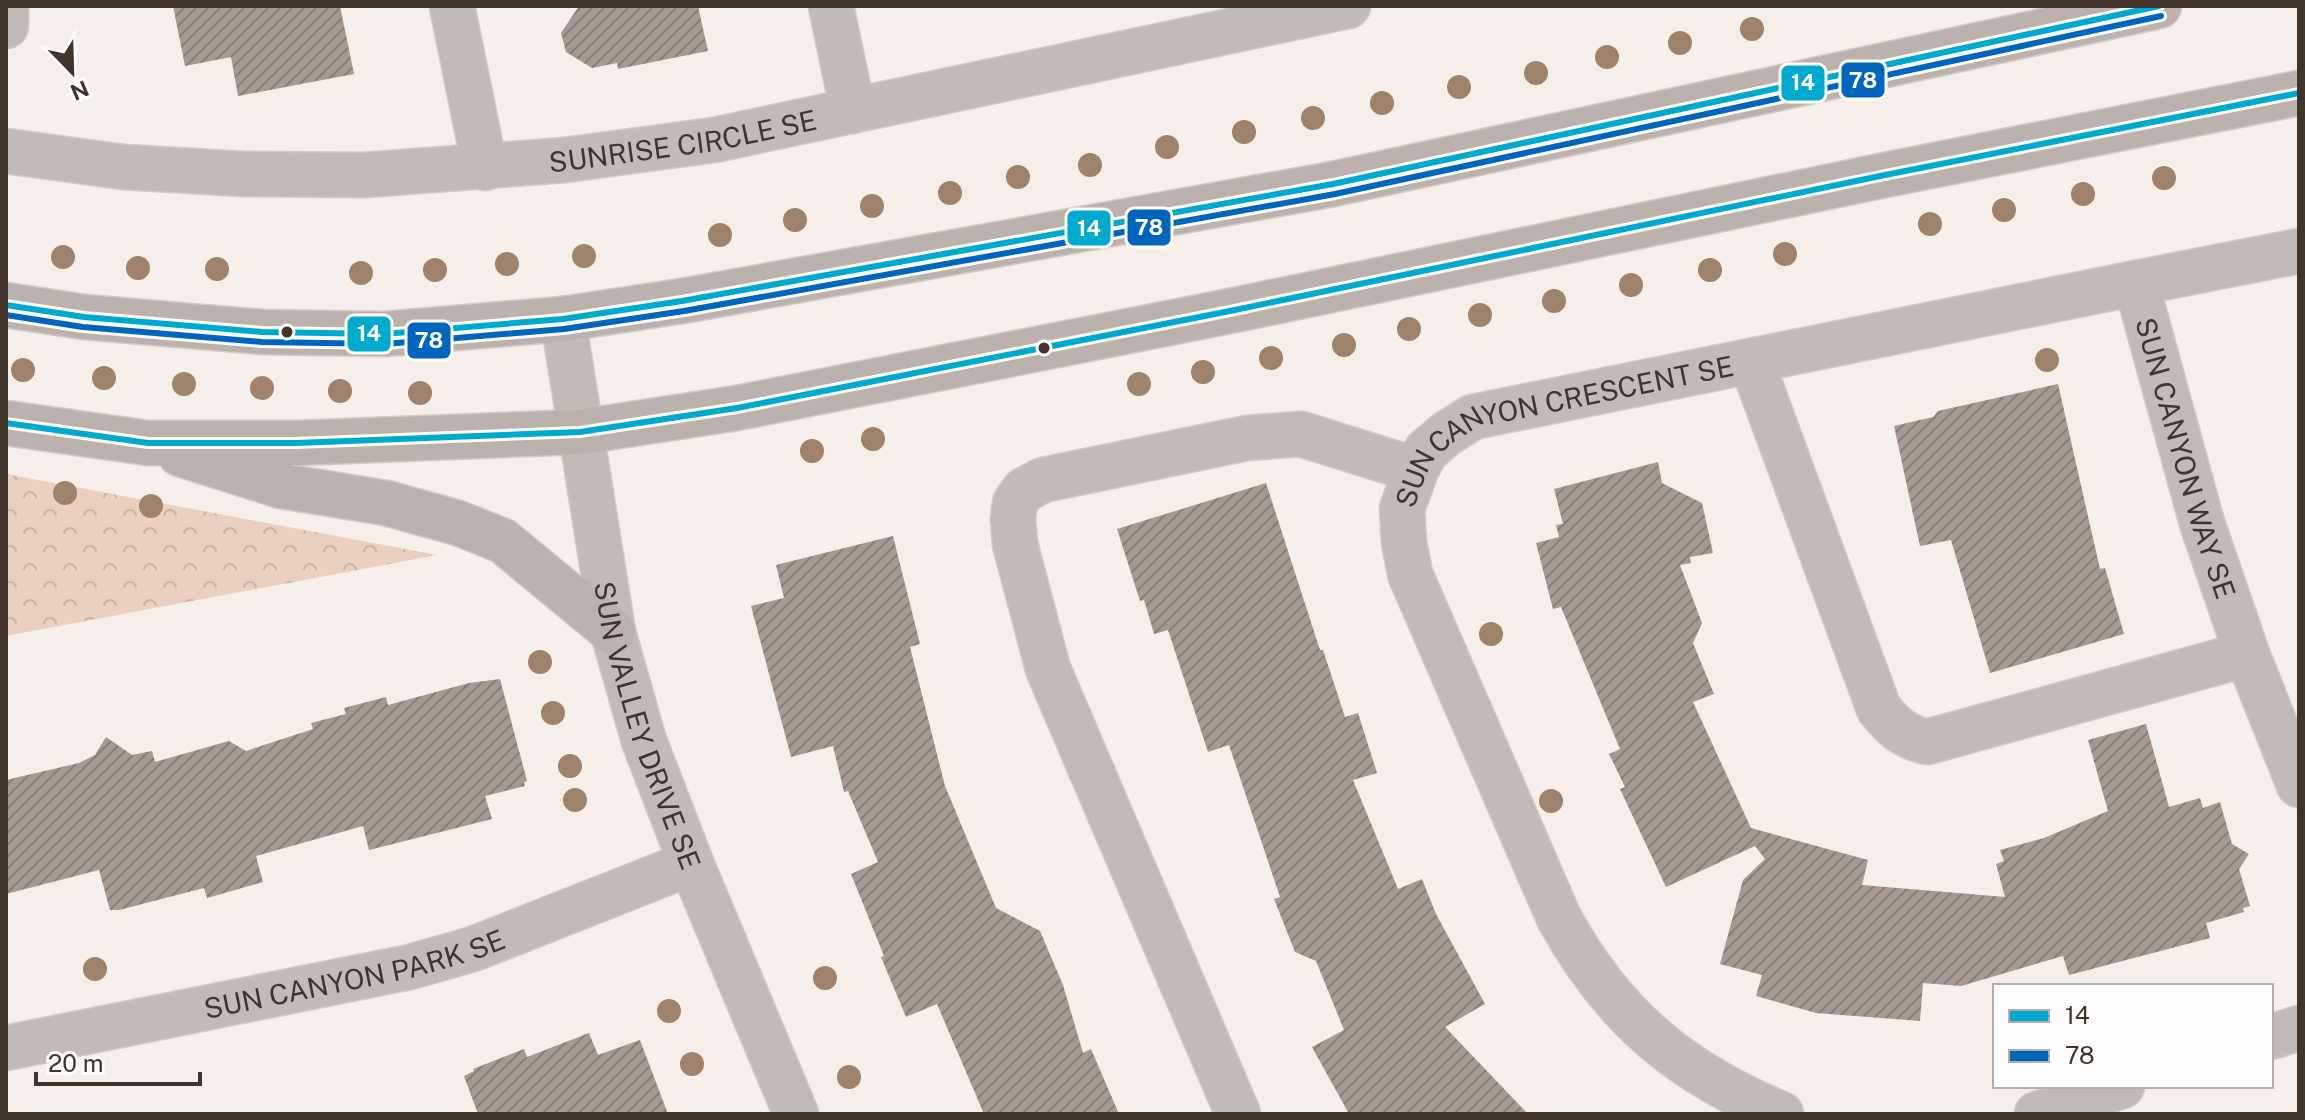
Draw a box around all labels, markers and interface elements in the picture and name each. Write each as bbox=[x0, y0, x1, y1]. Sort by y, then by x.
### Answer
north arrow bbox=[32, 32, 112, 112]
line badge: 78 bbox=[1840, 61, 1886, 99]
line badge: 14 bbox=[1780, 64, 1826, 102]
text: 78 bbox=[1849, 67, 1877, 93]
text: 14 bbox=[1791, 69, 1815, 95]
text: N bbox=[67, 75, 93, 106]
street label: SUNRISE CIRCLE SE bbox=[548, 102, 819, 178]
line badge: 78 bbox=[1126, 208, 1172, 247]
line badge: 14 bbox=[1066, 209, 1112, 247]
text: 78 bbox=[1135, 214, 1163, 240]
text: 14 bbox=[1077, 215, 1101, 241]
street label: SUN CANYON WAY SE bbox=[2130, 314, 2243, 603]
line badge: 14 bbox=[346, 315, 392, 353]
text: 14 bbox=[357, 320, 381, 346]
line badge: 78 bbox=[406, 321, 452, 360]
unlabelled marker bbox=[279, 324, 295, 340]
text: 78 bbox=[415, 327, 443, 353]
unlabelled marker bbox=[1036, 340, 1052, 356]
street label: SUN CANYON CRESCENT SE bbox=[1388, 348, 1736, 511]
street label: SUN VALLEY DRIVE SE bbox=[589, 579, 708, 874]
street label: SUN CANYON PARK SE bbox=[201, 922, 509, 1024]
legend bbox=[1993, 984, 2273, 1088]
text: 14 bbox=[2065, 1001, 2090, 1029]
scale bar bbox=[36, 1036, 200, 1086]
text: 78 bbox=[2065, 1041, 2094, 1069]
text: 20 m bbox=[48, 1049, 104, 1077]

